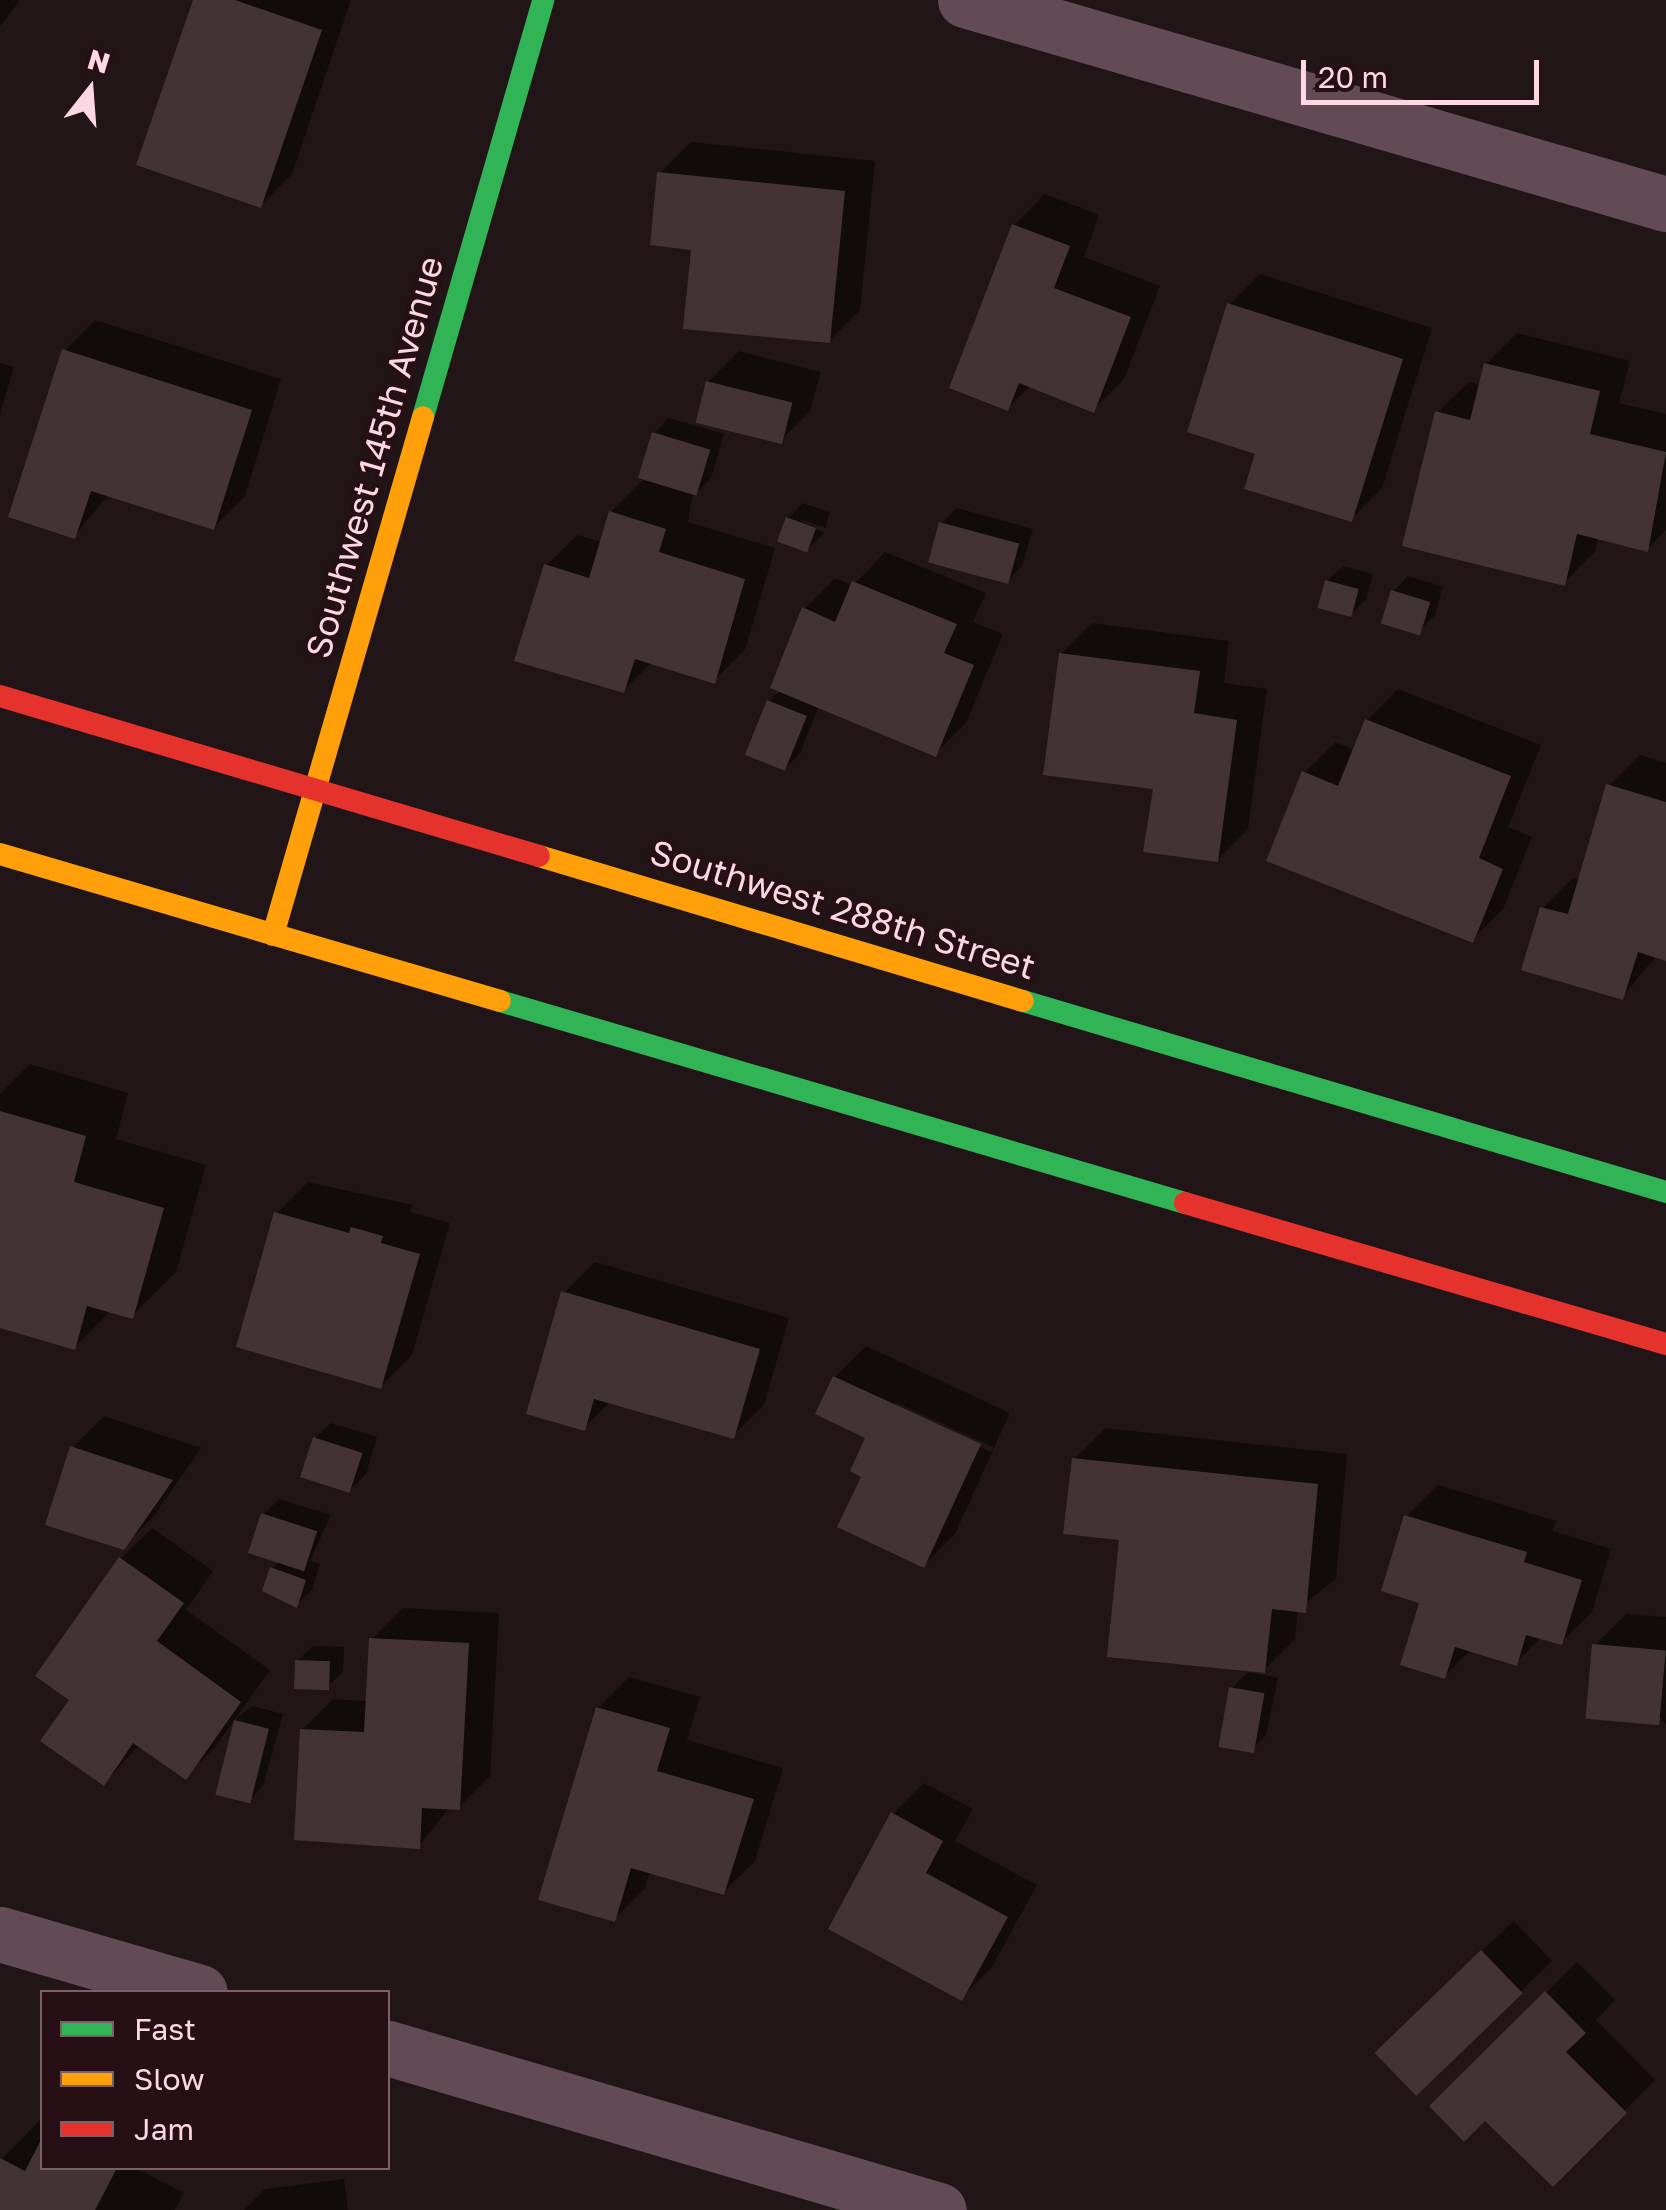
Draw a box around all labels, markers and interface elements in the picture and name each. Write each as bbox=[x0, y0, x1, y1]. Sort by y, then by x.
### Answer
north arrow bbox=[40, 40, 140, 140]
scale bar bbox=[1306, 40, 1544, 102]
text: N bbox=[84, 42, 114, 80]
text: 20 m bbox=[1318, 59, 1388, 95]
street label: Southwest 145th Avenue bbox=[297, 251, 451, 663]
street label: Southwest 288th Street bbox=[645, 830, 1041, 988]
legend bbox=[40, 1990, 390, 2170]
text: Fast bbox=[134, 2011, 196, 2047]
text: Slow bbox=[134, 2061, 205, 2097]
text: Jam bbox=[134, 2111, 194, 2147]

